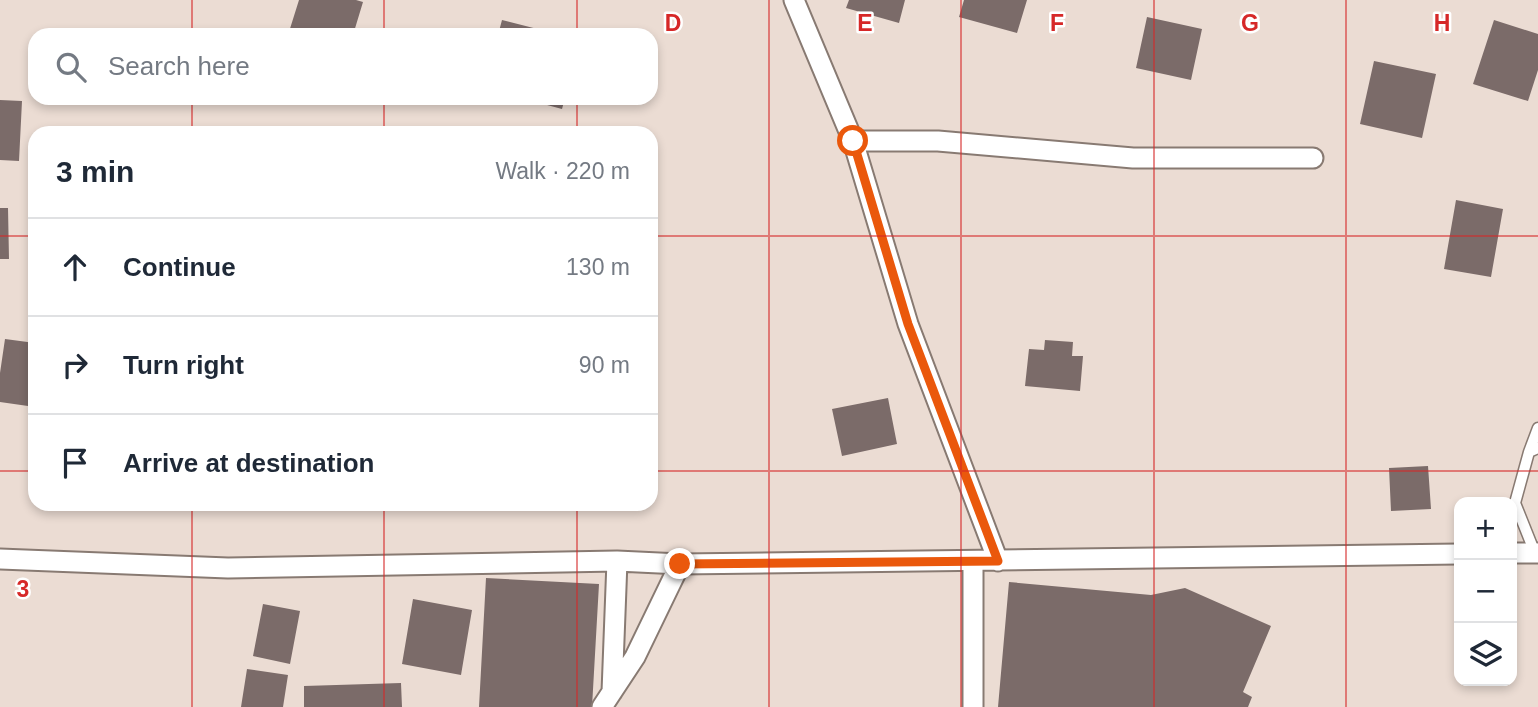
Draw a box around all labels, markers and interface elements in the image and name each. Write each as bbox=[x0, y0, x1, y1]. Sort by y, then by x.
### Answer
text: D bbox=[665, 10, 681, 36]
text: E bbox=[857, 10, 873, 36]
text: F bbox=[1050, 10, 1064, 36]
text: G bbox=[1241, 10, 1259, 36]
text: H bbox=[1434, 10, 1450, 36]
search box bbox=[28, 28, 658, 105]
icon: search bbox=[52, 48, 90, 86]
text: Search here bbox=[108, 51, 250, 81]
route start bbox=[837, 125, 868, 156]
text: 3 min bbox=[56, 155, 134, 188]
text: Walk · 220 m bbox=[495, 158, 630, 184]
icon: ahead bbox=[56, 248, 94, 286]
text: Continue bbox=[123, 252, 236, 282]
text: 130 m bbox=[566, 254, 630, 280]
icon: right bbox=[56, 346, 94, 384]
text: Turn right bbox=[123, 350, 244, 380]
text: 90 m bbox=[579, 352, 630, 378]
icon: arrive bbox=[56, 444, 94, 482]
text: Arrive at destination bbox=[123, 448, 374, 478]
map controls bbox=[1454, 497, 1517, 686]
button: + bbox=[1454, 497, 1517, 560]
route end bbox=[664, 548, 695, 579]
button: − bbox=[1454, 560, 1517, 623]
text: 3 bbox=[17, 576, 29, 602]
button: layers bbox=[1454, 623, 1517, 686]

